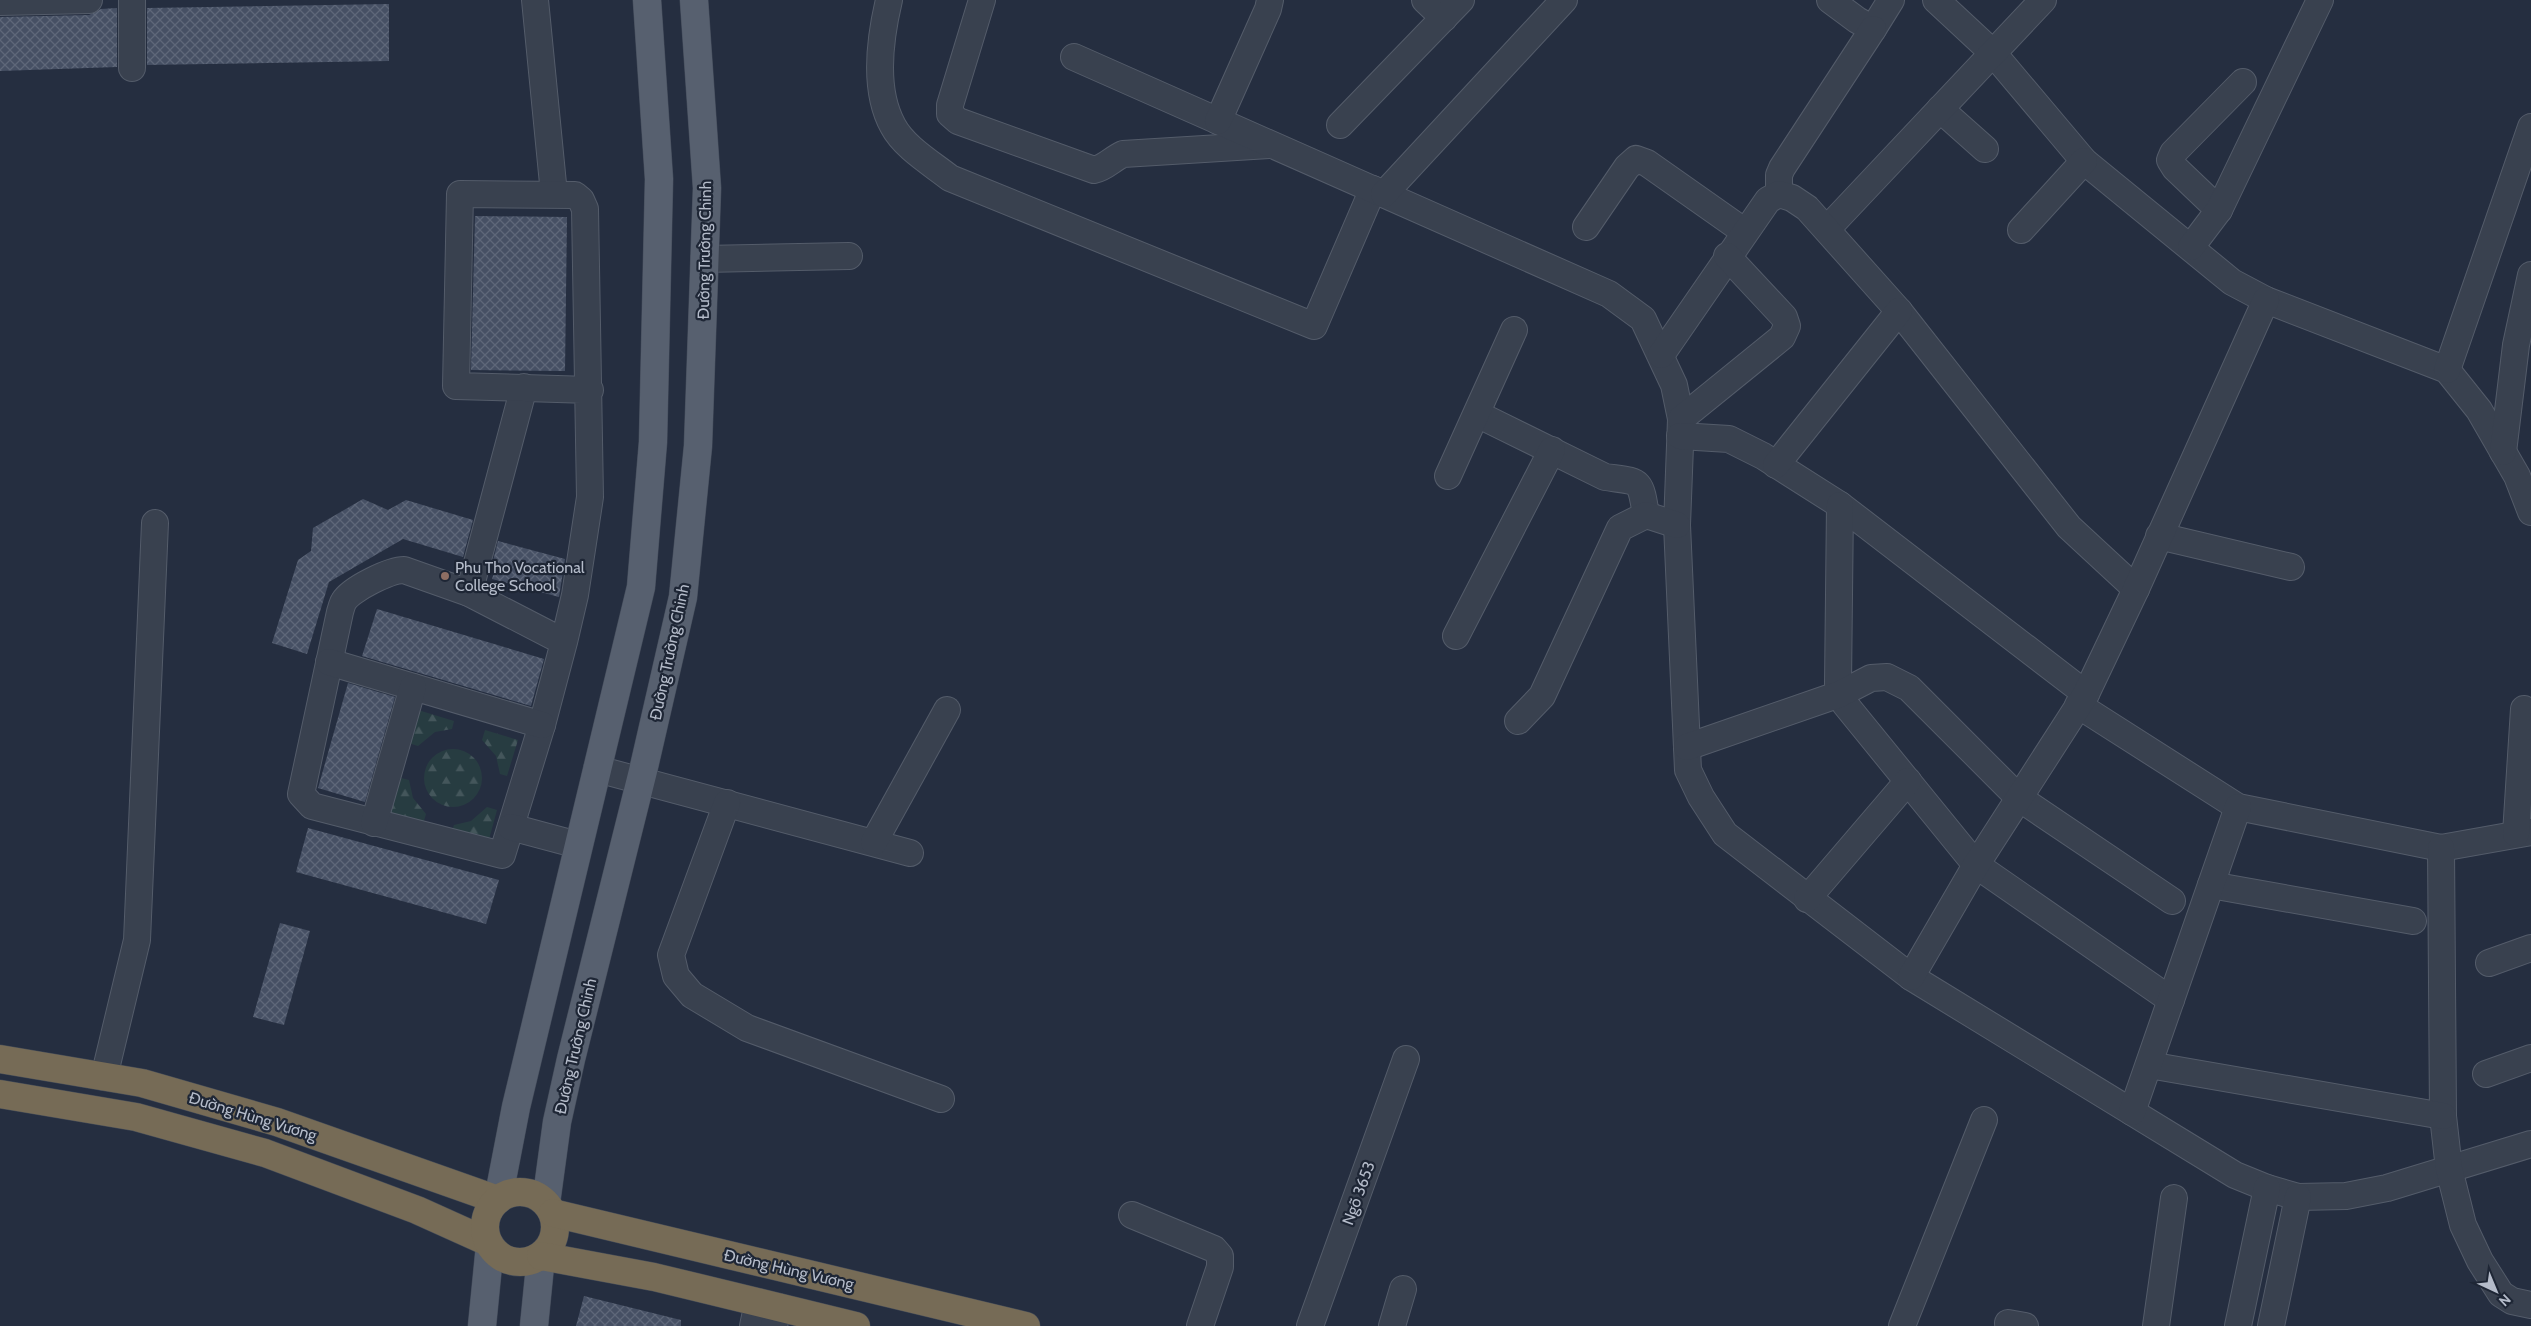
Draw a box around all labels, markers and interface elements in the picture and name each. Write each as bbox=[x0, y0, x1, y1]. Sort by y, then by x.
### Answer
street label: Đường Trường Chinh bbox=[694, 180, 715, 320]
place label: Phu Tho Vocational College School bbox=[455, 558, 585, 595]
marker: Phu Tho Vocational College School bbox=[439, 570, 451, 582]
street label: Đường Trường Chinh bbox=[646, 582, 693, 722]
street label: Đường Trường Chinh bbox=[551, 976, 600, 1116]
street label: Đường Hùng Vương bbox=[187, 1088, 320, 1145]
street label: Ngõ 3653 bbox=[1338, 1159, 1379, 1228]
street label: Đường Hùng Vương bbox=[722, 1245, 857, 1294]
north arrow bbox=[2471, 1266, 2521, 1316]
text: N bbox=[2495, 1290, 2515, 1310]

